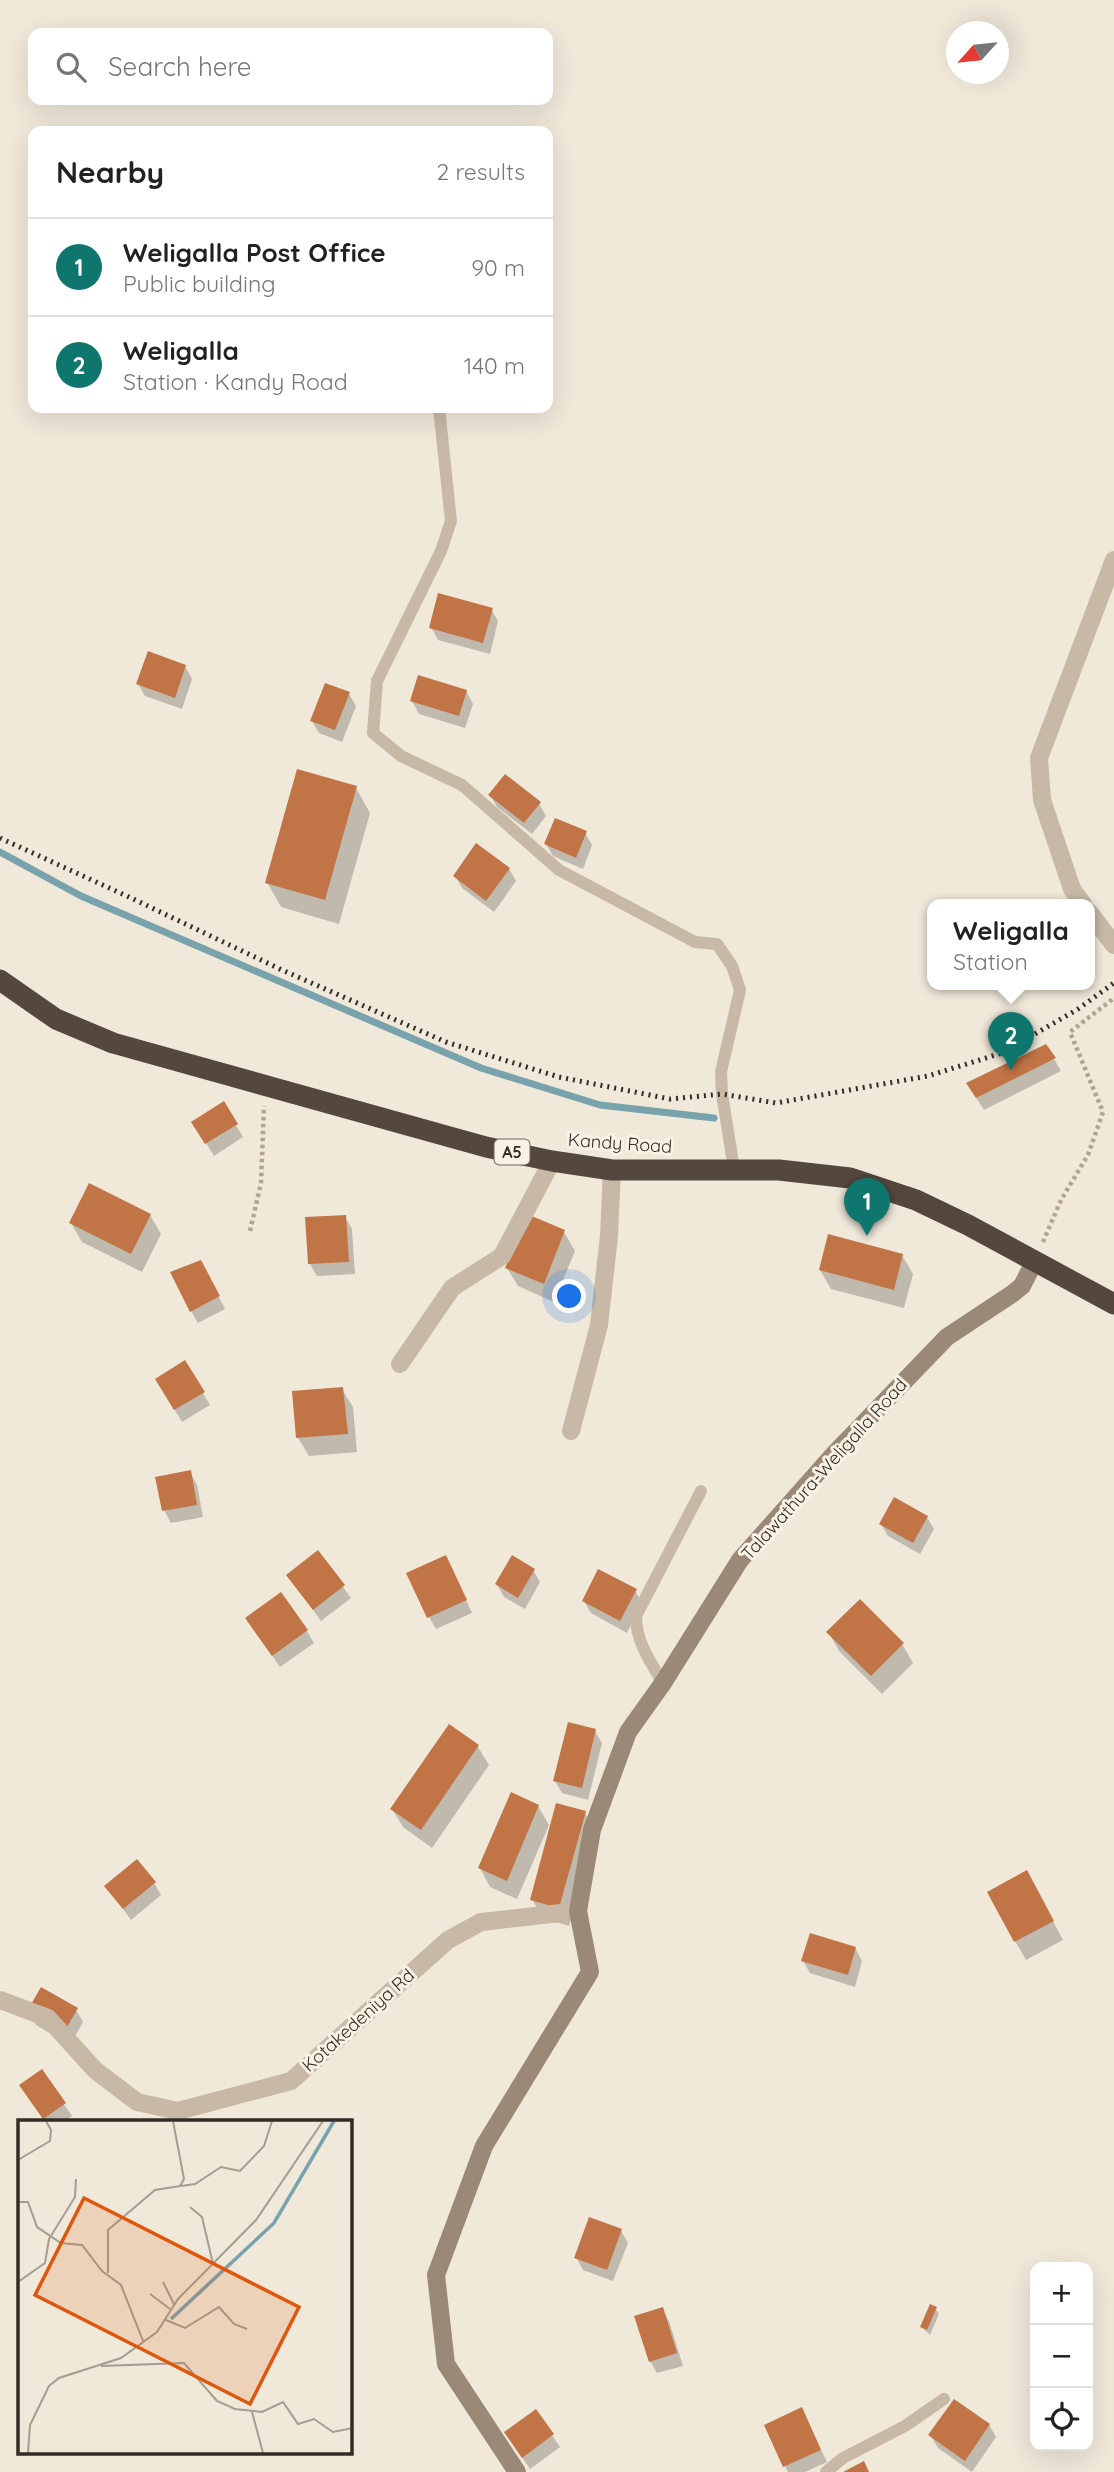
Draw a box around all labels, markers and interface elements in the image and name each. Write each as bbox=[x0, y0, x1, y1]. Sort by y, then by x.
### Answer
north arrow bbox=[946, 21, 1009, 84]
search box bbox=[28, 28, 553, 105]
icon: search bbox=[52, 48, 90, 86]
text: Search here bbox=[108, 50, 252, 83]
text: Nearby bbox=[56, 153, 164, 191]
text: 2 results bbox=[436, 157, 525, 186]
text: Weligalla Post Office bbox=[123, 236, 386, 269]
text: 1 bbox=[75, 253, 83, 282]
text: 90 m bbox=[471, 253, 525, 282]
text: Public building bbox=[123, 269, 276, 298]
text: Weligalla bbox=[123, 334, 239, 367]
text: 2 bbox=[72, 351, 86, 380]
text: 140 m bbox=[464, 351, 525, 380]
text: Station · Kandy Road bbox=[123, 367, 348, 396]
popup bbox=[927, 899, 1095, 990]
text: Weligalla bbox=[953, 914, 1069, 947]
text: Station bbox=[953, 947, 1028, 976]
pin: 2 bbox=[988, 1012, 1034, 1070]
street label: Kandy Road bbox=[567, 1128, 673, 1158]
road number: A5 bbox=[494, 1140, 530, 1164]
pin: 1 bbox=[844, 1178, 890, 1236]
your location bbox=[552, 1279, 586, 1313]
street label: Talawathura-Weligalla Road bbox=[736, 1373, 912, 1565]
street label: Kotakedeniya Rd bbox=[297, 1964, 419, 2076]
inset map bbox=[18, 2120, 352, 2454]
map controls bbox=[1030, 2262, 1093, 2451]
button: + bbox=[1030, 2262, 1093, 2325]
button: − bbox=[1030, 2325, 1093, 2388]
button: locate bbox=[1030, 2388, 1093, 2451]

